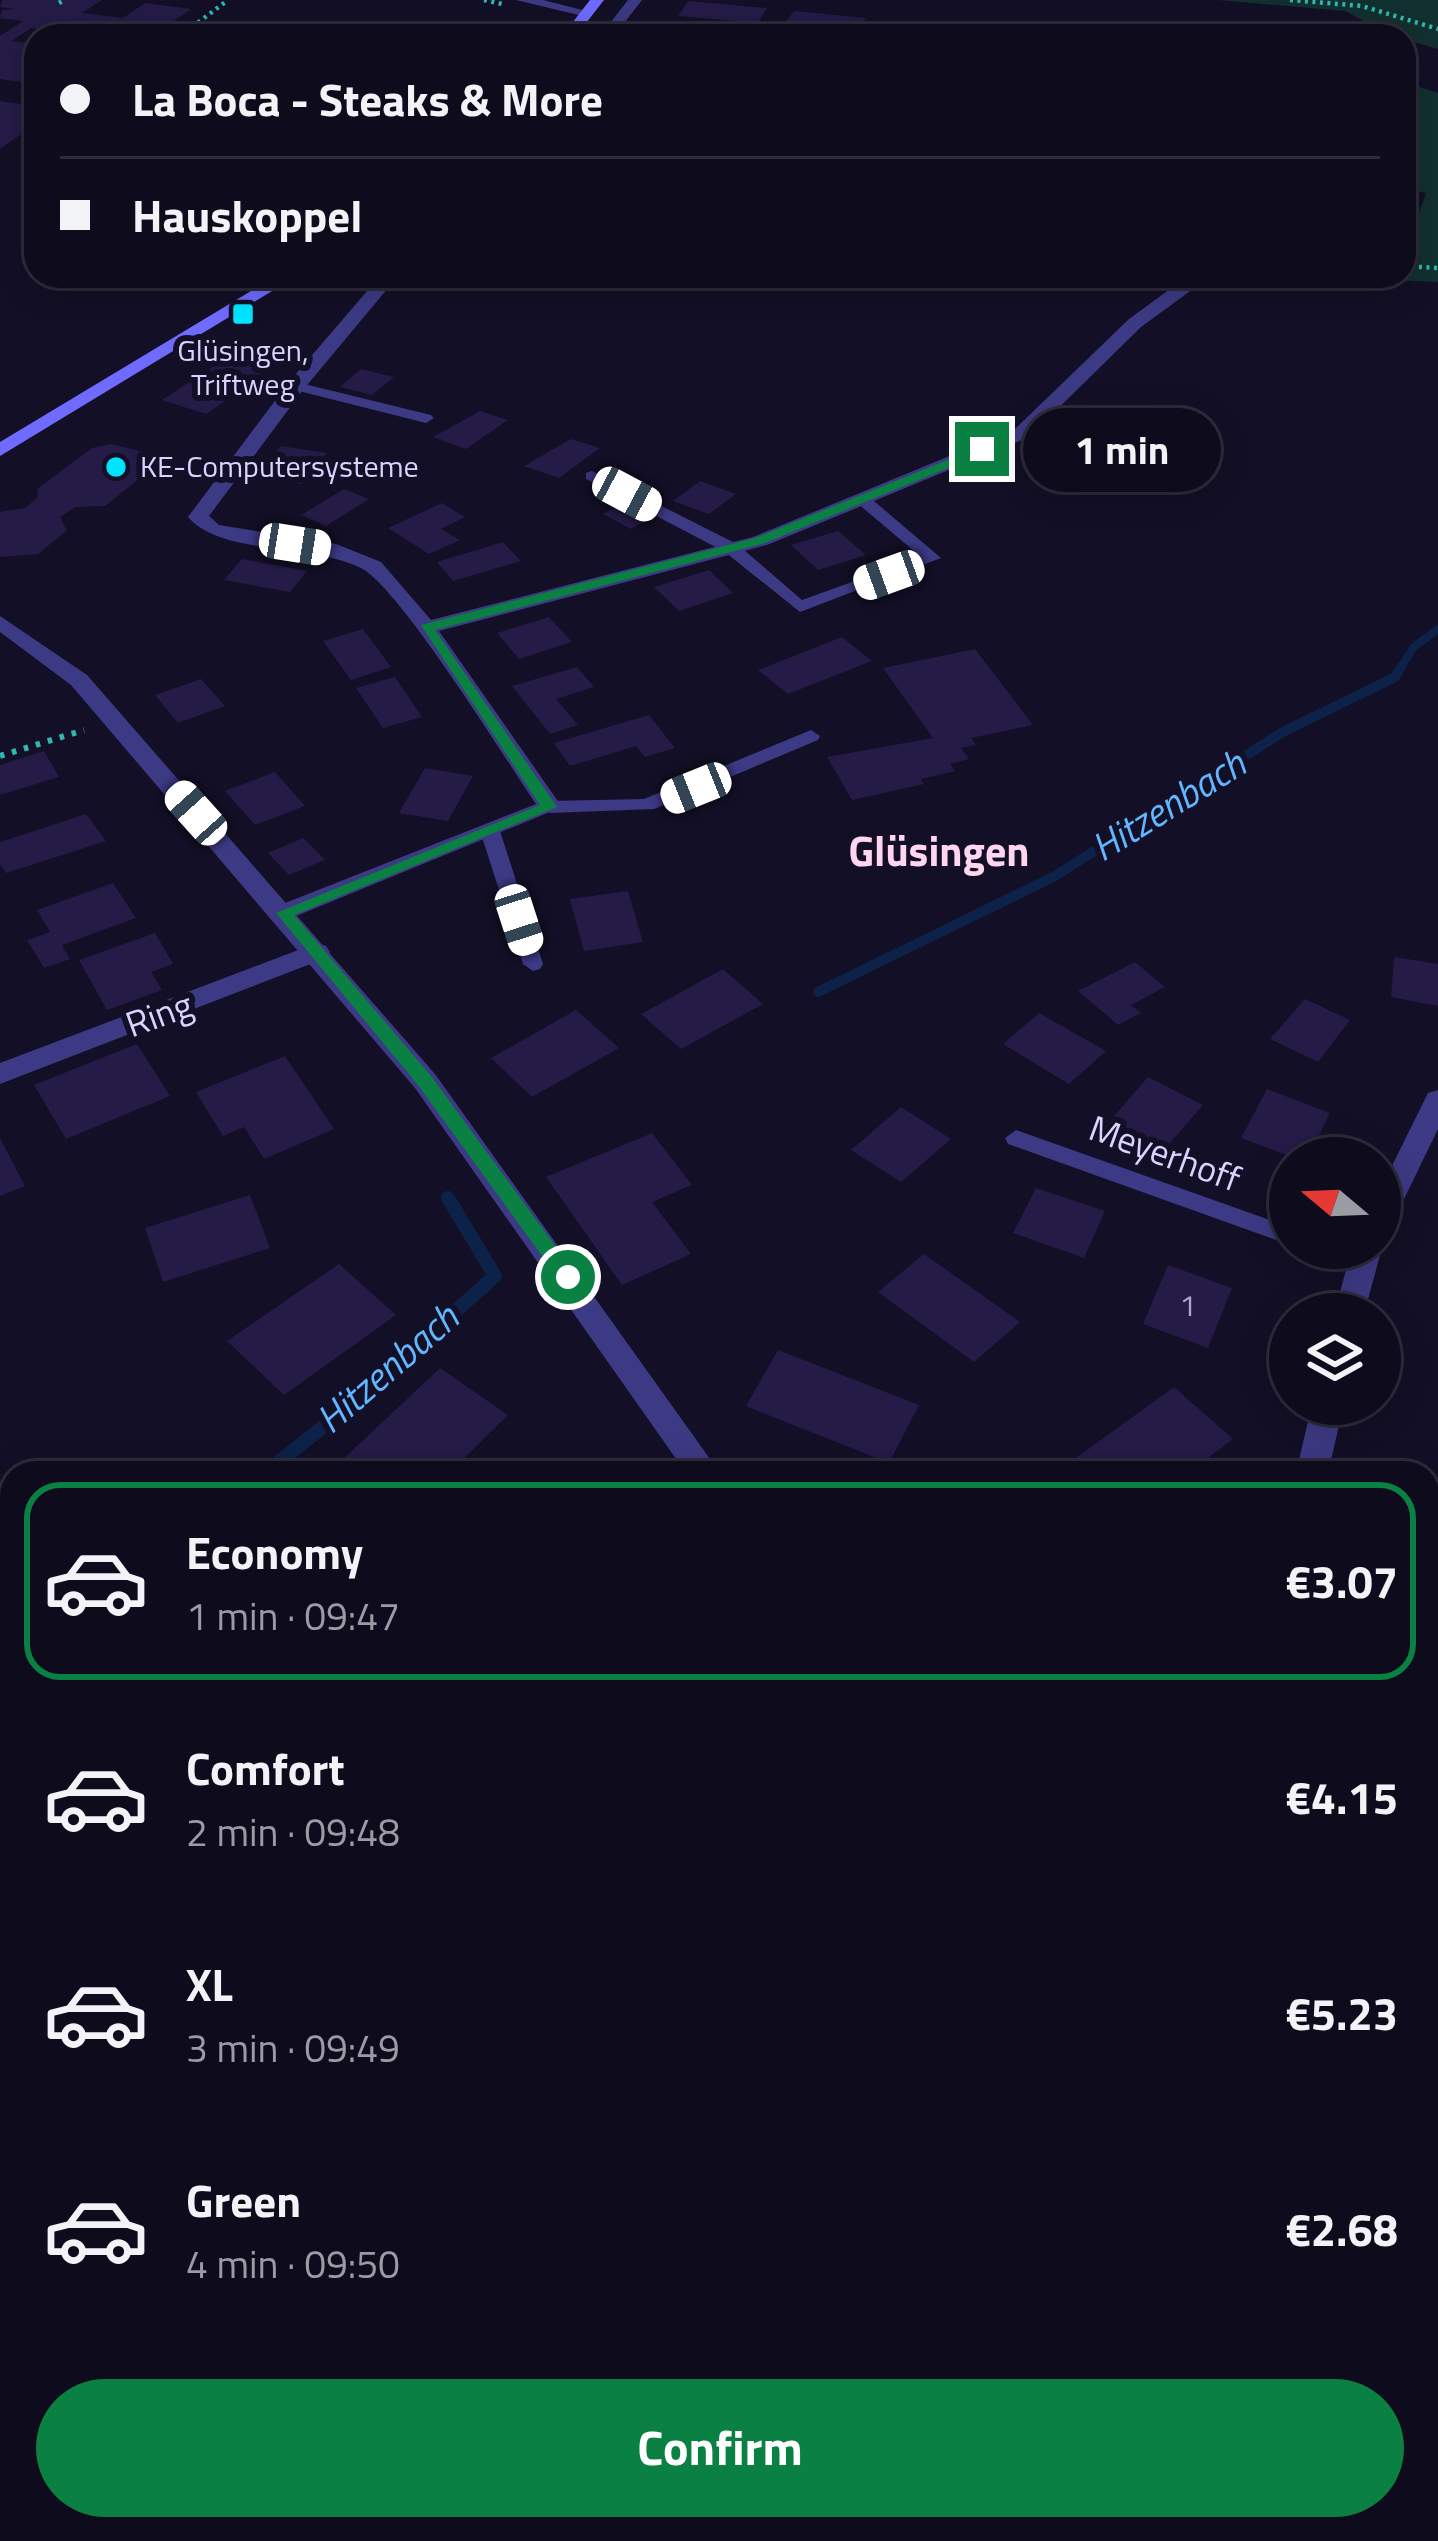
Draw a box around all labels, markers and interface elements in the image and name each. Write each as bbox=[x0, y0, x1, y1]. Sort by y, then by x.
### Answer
text: La Boca - Steaks & More bbox=[132, 65, 603, 133]
text: Hauskoppel bbox=[132, 181, 362, 249]
marker: Glüsingen, Triftweg bbox=[230, 301, 256, 327]
place label: Glüsingen, Triftweg bbox=[177, 327, 309, 407]
callout: 1 min bbox=[1024, 407, 1222, 491]
text: 1 min bbox=[1075, 420, 1169, 479]
route end bbox=[955, 422, 1009, 476]
place label: KE-Computersysteme bbox=[140, 443, 419, 489]
marker: KE-Computersysteme bbox=[103, 454, 129, 480]
car bbox=[587, 461, 667, 527]
car bbox=[257, 521, 333, 567]
car bbox=[849, 546, 929, 604]
water label: Hitzenbach bbox=[1079, 733, 1258, 875]
car bbox=[656, 758, 736, 818]
car bbox=[159, 774, 233, 852]
district label: Glüsingen bbox=[848, 818, 1030, 882]
car bbox=[491, 880, 547, 960]
street label: Ring bbox=[118, 976, 200, 1051]
street label: Meyerhoff bbox=[1082, 1100, 1249, 1205]
north arrow bbox=[1269, 1137, 1401, 1269]
map controls bbox=[1269, 1137, 1401, 1425]
route start bbox=[541, 1250, 595, 1304]
house number: 1 bbox=[1180, 1282, 1196, 1328]
water label: Hitzenbach bbox=[302, 1288, 472, 1446]
button: layers bbox=[1269, 1293, 1401, 1425]
text: Economy bbox=[186, 1518, 363, 1586]
icon: car bbox=[42, 1527, 150, 1635]
text: €3.07 bbox=[1286, 1547, 1398, 1615]
text: 1 min · 09:47 bbox=[186, 1586, 400, 1645]
text: Comfort bbox=[186, 1734, 345, 1802]
icon: car bbox=[42, 1743, 150, 1851]
text: €4.15 bbox=[1286, 1763, 1398, 1831]
text: 2 min · 09:48 bbox=[186, 1802, 400, 1861]
text: XL bbox=[186, 1950, 233, 2018]
icon: car bbox=[42, 1959, 150, 2067]
text: €5.23 bbox=[1286, 1979, 1398, 2047]
text: 3 min · 09:49 bbox=[186, 2018, 400, 2077]
text: Green bbox=[186, 2166, 301, 2234]
icon: car bbox=[42, 2175, 150, 2283]
text: €2.68 bbox=[1286, 2195, 1398, 2263]
text: 4 min · 09:50 bbox=[186, 2234, 400, 2293]
button: Confirm bbox=[36, 2379, 1404, 2517]

